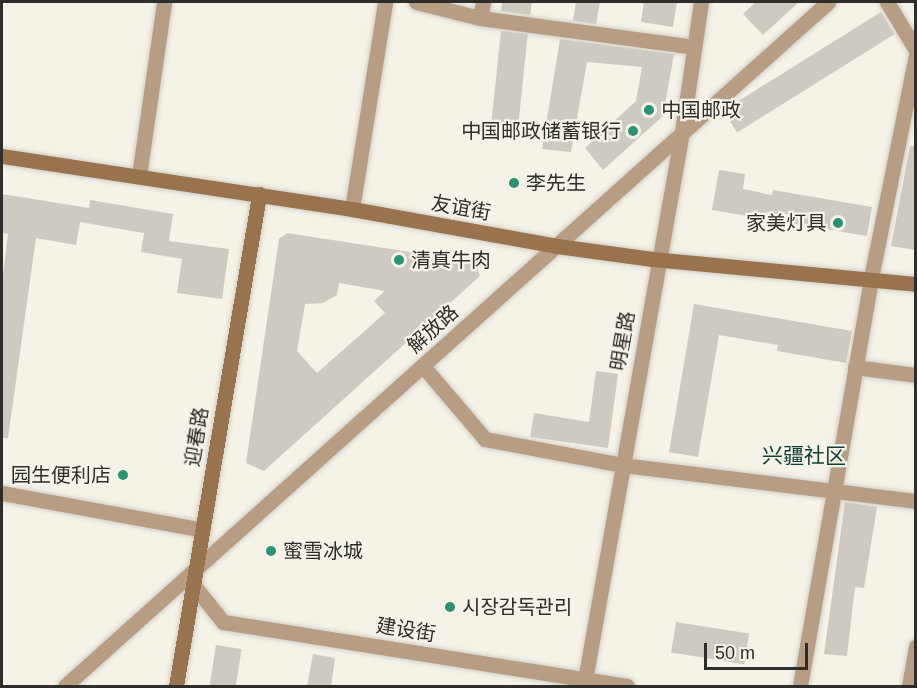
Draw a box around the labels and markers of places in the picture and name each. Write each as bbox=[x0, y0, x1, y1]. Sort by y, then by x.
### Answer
place label: 中国邮政 bbox=[661, 98, 741, 122]
marker: 中国邮政 bbox=[642, 103, 656, 117]
place label: 中国邮政储蓄银行 bbox=[461, 119, 621, 143]
marker: 中国邮政储蓄银行 bbox=[626, 124, 640, 138]
place label: 李先生 bbox=[526, 171, 586, 195]
marker: 李先生 bbox=[507, 176, 521, 190]
place label: 家美灯具 bbox=[746, 211, 826, 235]
marker: 家美灯具 bbox=[831, 216, 845, 230]
place label: 清真牛肉 bbox=[411, 248, 491, 272]
marker: 清真牛肉 bbox=[392, 253, 406, 267]
place label: 园生便利店 bbox=[11, 463, 111, 487]
marker: 园生便利店 bbox=[116, 468, 130, 482]
place label: 蜜雪冰城 bbox=[283, 539, 363, 563]
marker: 蜜雪冰城 bbox=[264, 544, 278, 558]
place label: 시장감독관리 bbox=[462, 595, 572, 619]
marker: 시장감독관리 bbox=[443, 600, 457, 614]

